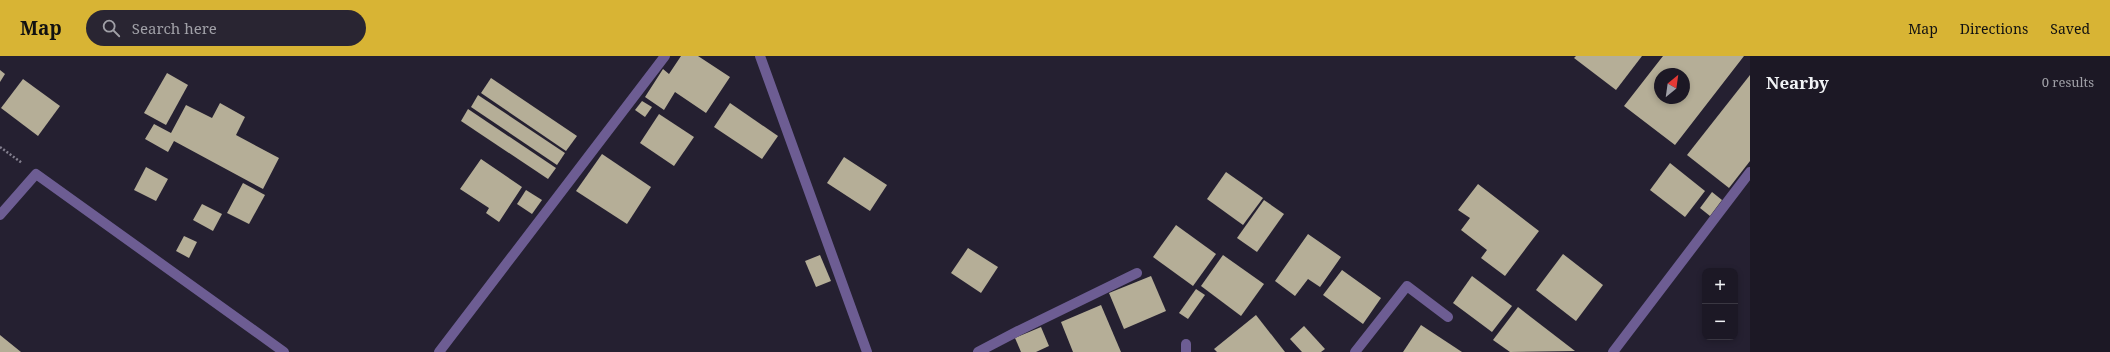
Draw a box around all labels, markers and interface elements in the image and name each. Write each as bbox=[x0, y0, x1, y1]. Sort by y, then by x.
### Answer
search box bbox=[86, 10, 366, 46]
text: Map bbox=[20, 15, 62, 41]
icon: search bbox=[100, 17, 122, 39]
text: Search here bbox=[132, 18, 217, 38]
text: Map bbox=[1908, 19, 1938, 38]
text: Directions bbox=[1960, 19, 2028, 38]
text: Saved bbox=[2050, 19, 2090, 38]
north arrow bbox=[1654, 68, 1690, 104]
text: Nearby bbox=[1766, 71, 1829, 94]
text: 0 results bbox=[2042, 73, 2094, 91]
map controls bbox=[1702, 268, 1738, 340]
button: + bbox=[1702, 268, 1738, 304]
button: − bbox=[1702, 304, 1738, 340]

